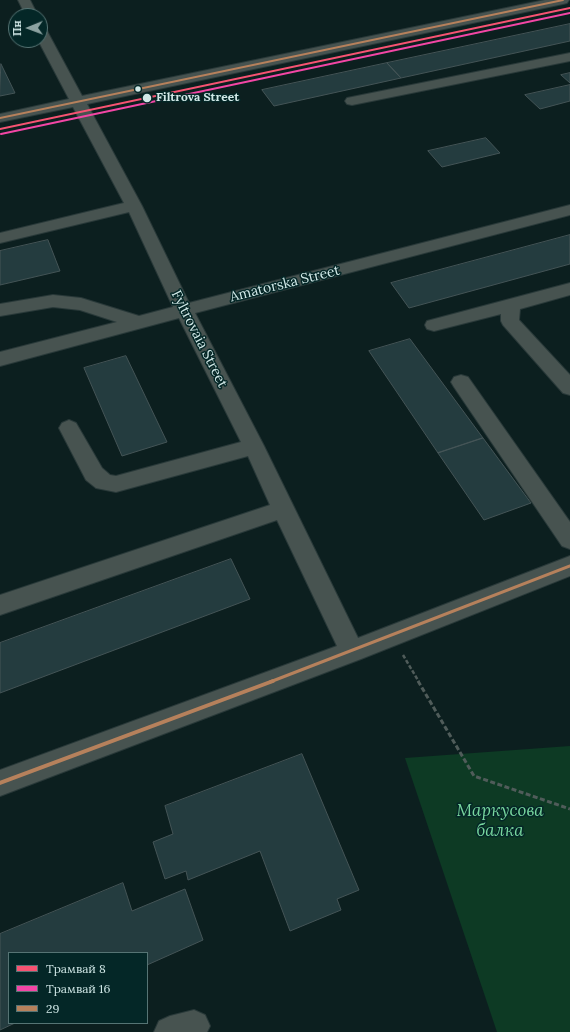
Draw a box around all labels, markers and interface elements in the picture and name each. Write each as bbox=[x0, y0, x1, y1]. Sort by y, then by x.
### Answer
north arrow bbox=[8, 8, 48, 48]
text: Пн bbox=[10, 20, 24, 36]
unlabelled marker bbox=[133, 84, 143, 94]
place label: Filtrova Street bbox=[156, 91, 239, 105]
marker: Filtrova Street bbox=[141, 92, 153, 104]
street label: Amatorska Street bbox=[228, 262, 342, 306]
street label: Fyltrovaia Street bbox=[167, 288, 231, 390]
park label: Маркусова балка bbox=[456, 801, 544, 841]
legend bbox=[8, 952, 148, 1024]
text: Трамвай 8 bbox=[46, 961, 106, 976]
text: Трамвай 16 bbox=[46, 981, 110, 996]
text: 29 bbox=[46, 1001, 59, 1016]

